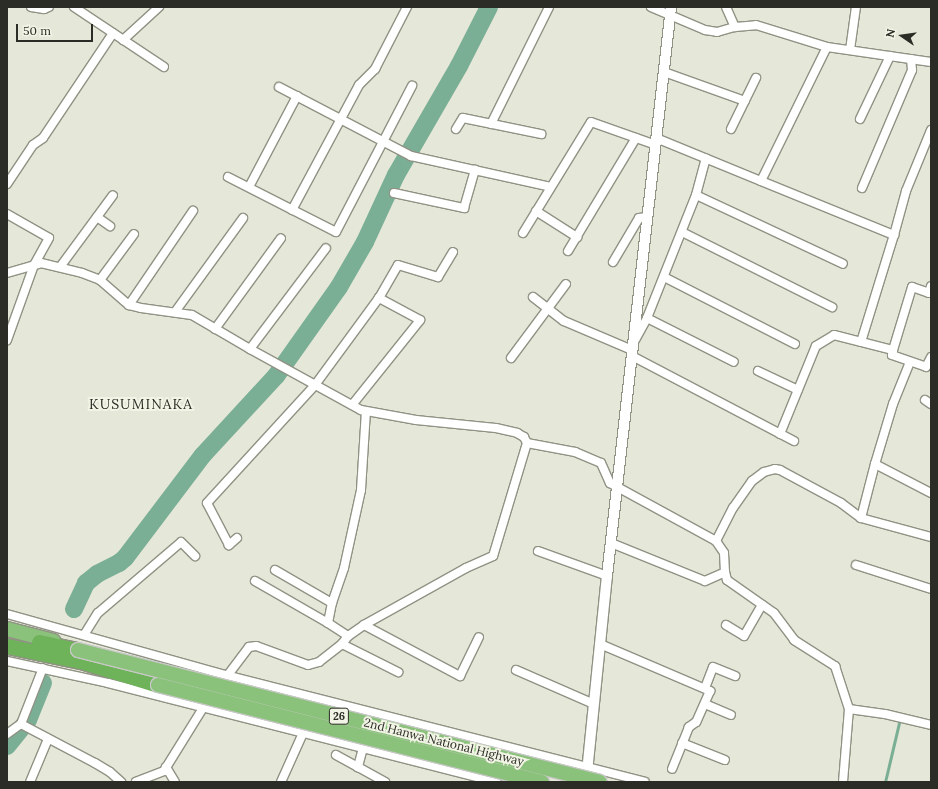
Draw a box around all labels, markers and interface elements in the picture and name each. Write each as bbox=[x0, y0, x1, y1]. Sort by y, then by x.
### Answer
scale bar bbox=[18, 16, 95, 42]
north arrow bbox=[882, 16, 922, 56]
text: 50 m bbox=[23, 23, 51, 38]
text: N bbox=[883, 28, 898, 39]
district label: KUSUMINAKA bbox=[89, 396, 193, 412]
road number: 26 bbox=[328, 707, 350, 725]
street label: 2nd Hanwa National Highway bbox=[363, 715, 525, 769]

